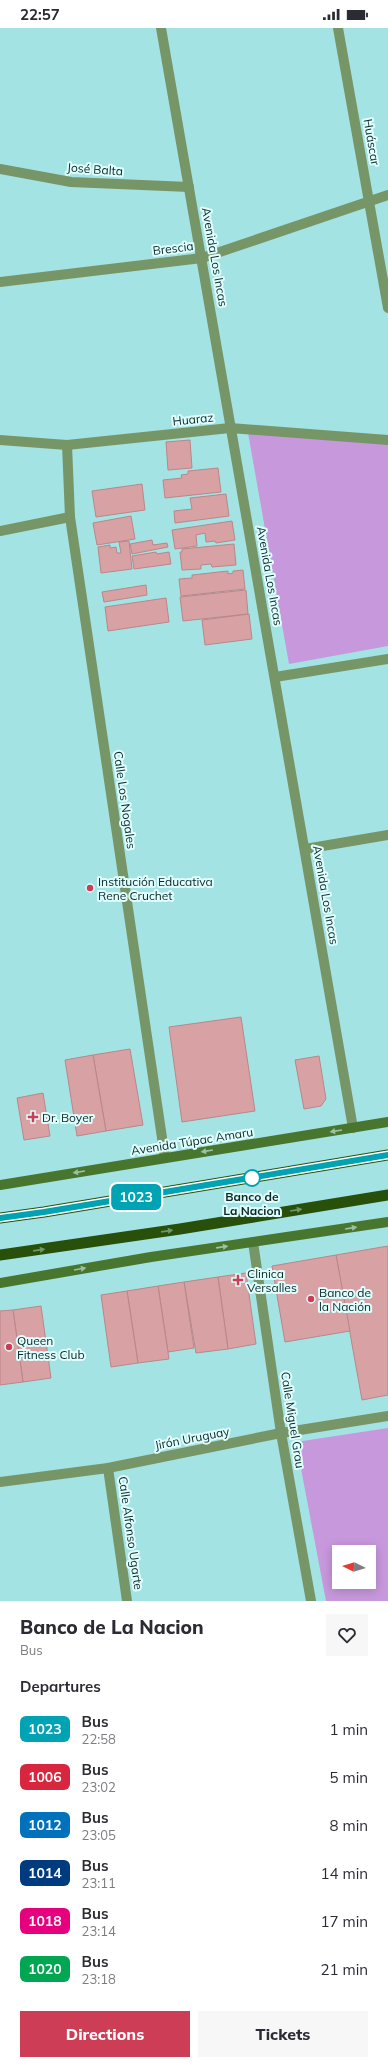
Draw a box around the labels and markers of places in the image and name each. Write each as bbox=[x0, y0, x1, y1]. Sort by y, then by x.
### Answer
place label: Institución Educativa Rene Cruchet bbox=[98, 874, 213, 903]
marker: Institución Educativa Rene Cruchet bbox=[85, 883, 95, 893]
place label: Dr. Boyer bbox=[42, 1110, 94, 1125]
marker: Dr. Boyer bbox=[27, 1111, 39, 1123]
marker: Banco de La Nacion bbox=[243, 1169, 261, 1187]
place label: Banco de La Nacion bbox=[223, 1189, 281, 1218]
place label: Clinica Versalles bbox=[247, 1266, 297, 1295]
marker: Clinica Versalles bbox=[232, 1274, 244, 1286]
place label: Banco de la Nación bbox=[319, 1285, 371, 1314]
marker: Banco de la Nación bbox=[306, 1294, 316, 1304]
place label: Queen Fitness Club bbox=[17, 1333, 85, 1362]
marker: Queen Fitness Club bbox=[4, 1342, 14, 1352]

